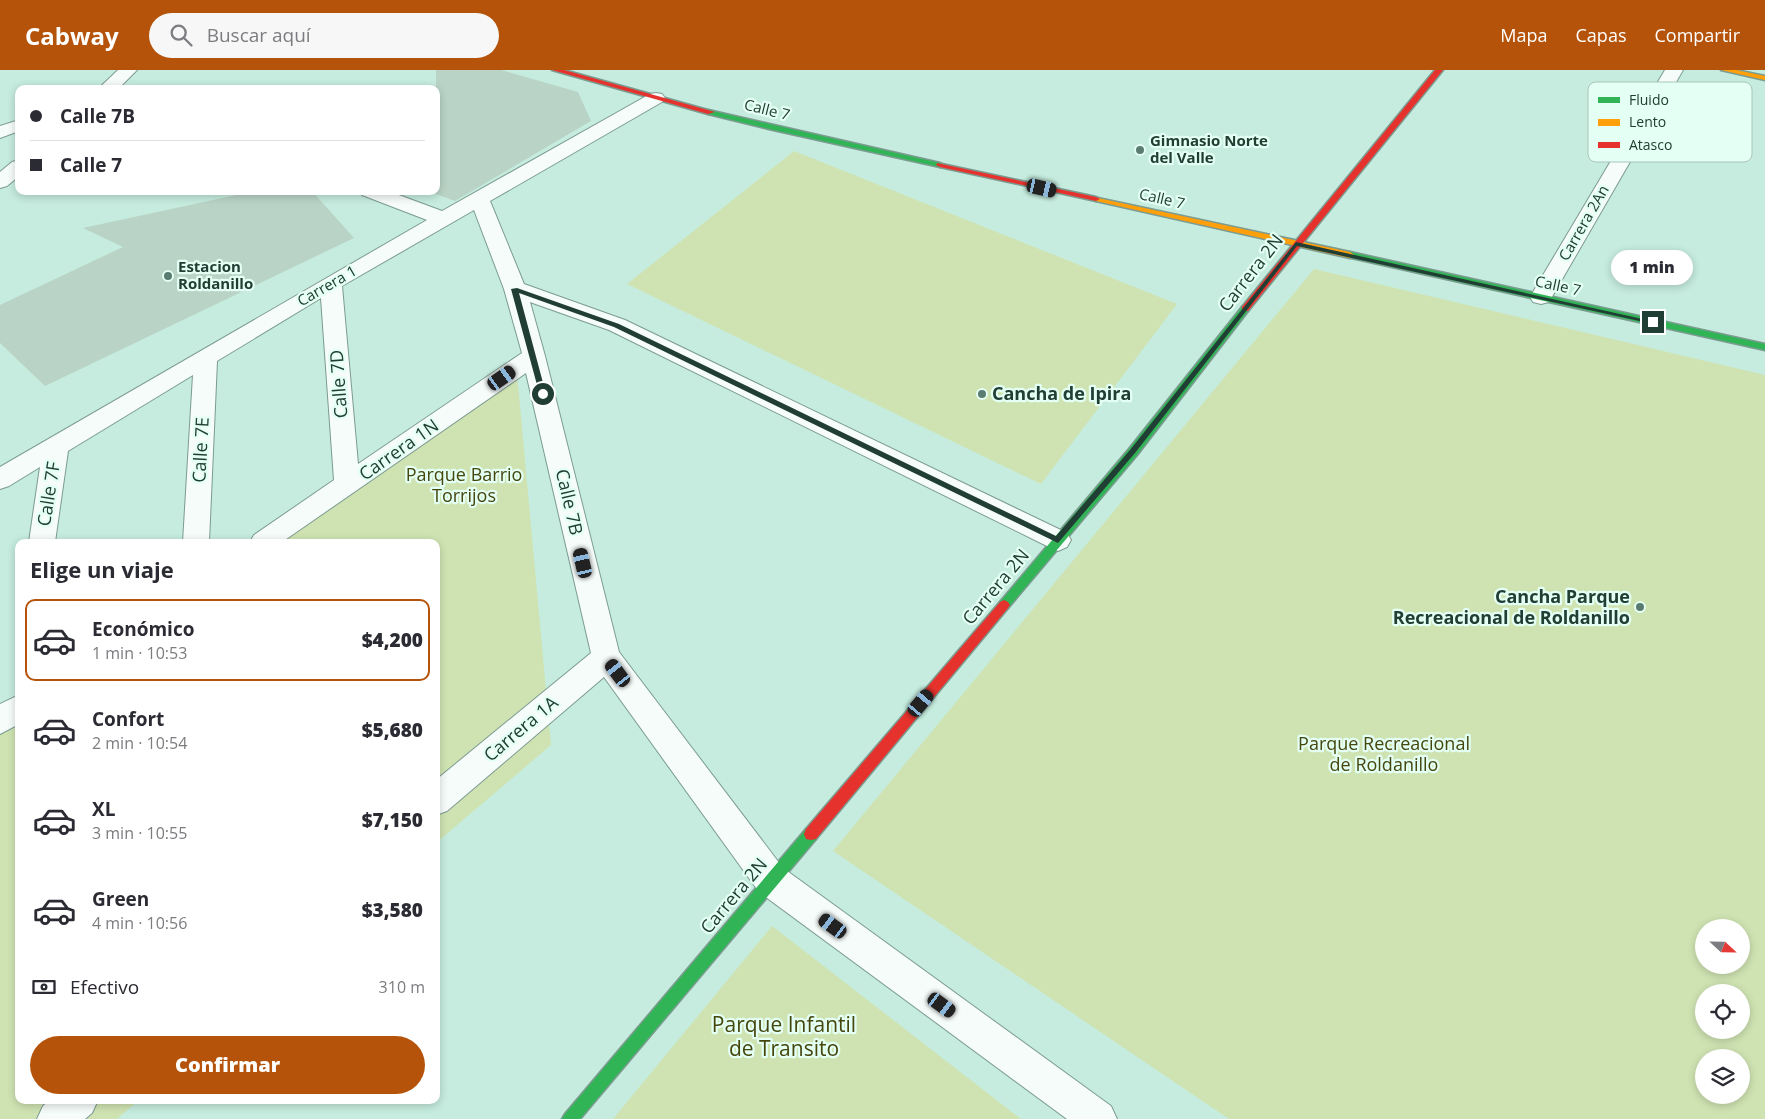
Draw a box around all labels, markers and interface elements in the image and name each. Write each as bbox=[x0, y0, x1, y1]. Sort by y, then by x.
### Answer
search box bbox=[149, 13, 499, 58]
text: Cabway bbox=[25, 19, 119, 52]
icon: search bbox=[167, 21, 195, 49]
text: Buscar aquí bbox=[207, 22, 311, 48]
text: Mapa bbox=[1500, 23, 1548, 47]
text: Capas bbox=[1576, 23, 1626, 47]
text: Compartir bbox=[1654, 23, 1740, 47]
legend bbox=[1588, 82, 1752, 162]
text: Fluido bbox=[1629, 90, 1669, 109]
street label: Calle 7 bbox=[742, 94, 792, 124]
text: Calle 7B bbox=[60, 103, 135, 129]
text: Lento bbox=[1629, 112, 1666, 131]
place label: Gimnasio Norte del Valle bbox=[1150, 130, 1268, 167]
text: Atasco bbox=[1629, 135, 1672, 154]
marker: Gimnasio Norte del Valle bbox=[1134, 144, 1146, 156]
text: Calle 7 bbox=[60, 152, 122, 178]
car bbox=[1025, 177, 1058, 199]
street label: Carrera 2An bbox=[1553, 181, 1613, 264]
street label: Calle 7 bbox=[1137, 183, 1187, 213]
street label: Carrera 2N bbox=[1212, 229, 1288, 316]
callout: 1 min bbox=[1612, 250, 1694, 284]
place label: Estacion Roldanillo bbox=[178, 256, 253, 293]
text: 1 min bbox=[1629, 256, 1675, 278]
street label: Carrera 1 bbox=[293, 260, 360, 310]
marker: Estacion Roldanillo bbox=[162, 270, 174, 282]
street label: Calle 7 bbox=[1534, 270, 1583, 300]
route end bbox=[1642, 311, 1664, 333]
street label: Calle 7D bbox=[324, 349, 352, 419]
car bbox=[485, 363, 518, 393]
place label: Cancha de Ipira bbox=[992, 381, 1131, 405]
route start bbox=[532, 383, 554, 405]
marker: Cancha de Ipira bbox=[976, 388, 988, 400]
street label: Carrera 1N bbox=[354, 413, 443, 485]
street label: Calle 7E bbox=[186, 417, 214, 483]
street label: Calle 7F bbox=[31, 460, 65, 528]
park label: Parque Barrio Torrijos bbox=[406, 462, 522, 507]
street label: Calle 7B bbox=[551, 466, 589, 537]
street label: Carrera 2N bbox=[956, 543, 1034, 629]
car bbox=[572, 547, 593, 579]
text: Elige un viaje bbox=[30, 554, 174, 584]
place label: Cancha Parque Recreacional de Roldanillo bbox=[1393, 584, 1630, 629]
marker: Cancha Parque Recreacional de Roldanillo bbox=[1634, 601, 1646, 613]
text: Económico bbox=[92, 616, 194, 642]
icon: car bbox=[32, 618, 77, 663]
text: $4,200 bbox=[362, 627, 423, 653]
text: 1 min · 10:53 bbox=[92, 642, 187, 664]
car bbox=[602, 657, 633, 689]
car bbox=[905, 687, 936, 719]
street label: Carrera 1A bbox=[478, 690, 563, 766]
text: Confort bbox=[92, 706, 164, 732]
icon: car bbox=[32, 708, 77, 753]
text: $5,680 bbox=[362, 717, 423, 743]
park label: Parque Recreacional de Roldanillo bbox=[1298, 731, 1470, 776]
text: 2 min · 10:54 bbox=[92, 732, 187, 754]
text: XL bbox=[92, 796, 115, 822]
icon: car bbox=[32, 798, 77, 843]
text: $7,150 bbox=[362, 807, 423, 833]
text: 3 min · 10:55 bbox=[92, 822, 187, 844]
street label: Carrera 2N bbox=[694, 852, 772, 938]
text: Green bbox=[92, 886, 149, 912]
icon: car bbox=[32, 888, 77, 933]
text: $3,580 bbox=[362, 897, 423, 923]
car bbox=[816, 911, 849, 941]
text: 4 min · 10:56 bbox=[92, 912, 187, 934]
north arrow bbox=[1695, 919, 1750, 974]
map controls bbox=[1695, 919, 1750, 1104]
icon: cash bbox=[30, 973, 58, 1001]
text: Efectivo bbox=[70, 974, 139, 1000]
text: 310 m bbox=[379, 976, 425, 998]
button: locate bbox=[1695, 984, 1750, 1039]
car bbox=[925, 990, 958, 1020]
park label: Parque Infantil de Transito bbox=[712, 1010, 856, 1062]
button: Confirmar bbox=[30, 1036, 425, 1094]
button: layers bbox=[1695, 1049, 1750, 1104]

